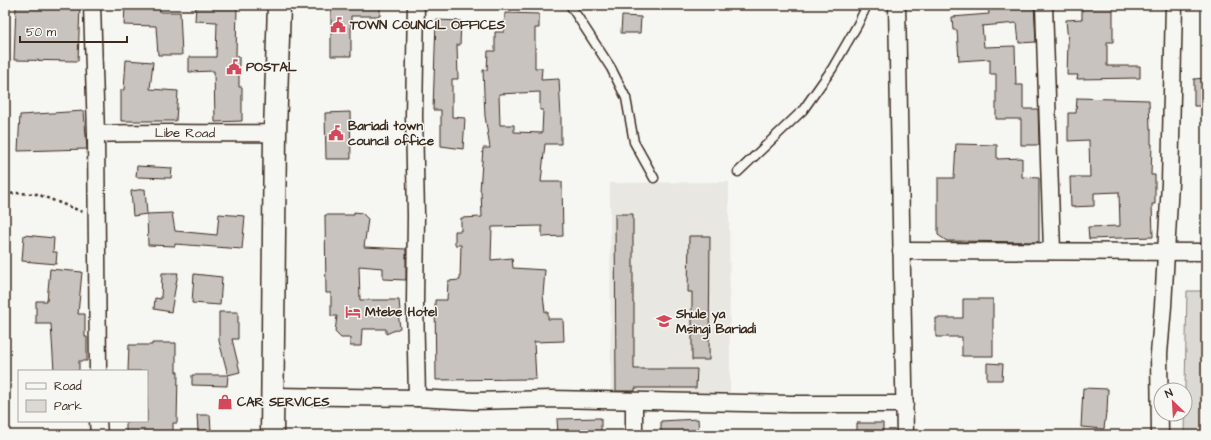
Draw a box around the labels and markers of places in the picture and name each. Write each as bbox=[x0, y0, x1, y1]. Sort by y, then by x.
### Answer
public building icon: TOWN COUNCIL OFFICES bbox=[329, 16, 347, 34]
place label: TOWN COUNCIL OFFICES bbox=[349, 16, 506, 34]
public building icon: POSTAL bbox=[225, 58, 243, 76]
place label: POSTAL bbox=[246, 58, 298, 76]
place label: Bariadi town council office bbox=[348, 117, 434, 150]
public building icon: Bariadi town council office bbox=[327, 124, 345, 142]
hotel icon: Mtebe Hotel bbox=[344, 303, 362, 321]
place label: Mtebe Hotel bbox=[365, 303, 437, 321]
place label: Shule ya Msingi Bariadi bbox=[675, 305, 757, 340]
school or university icon: Shule ya Msingi Bariadi bbox=[655, 312, 673, 330]
shop icon: CAR SERVICES bbox=[216, 393, 234, 411]
place label: CAR SERVICES bbox=[237, 393, 330, 411]

